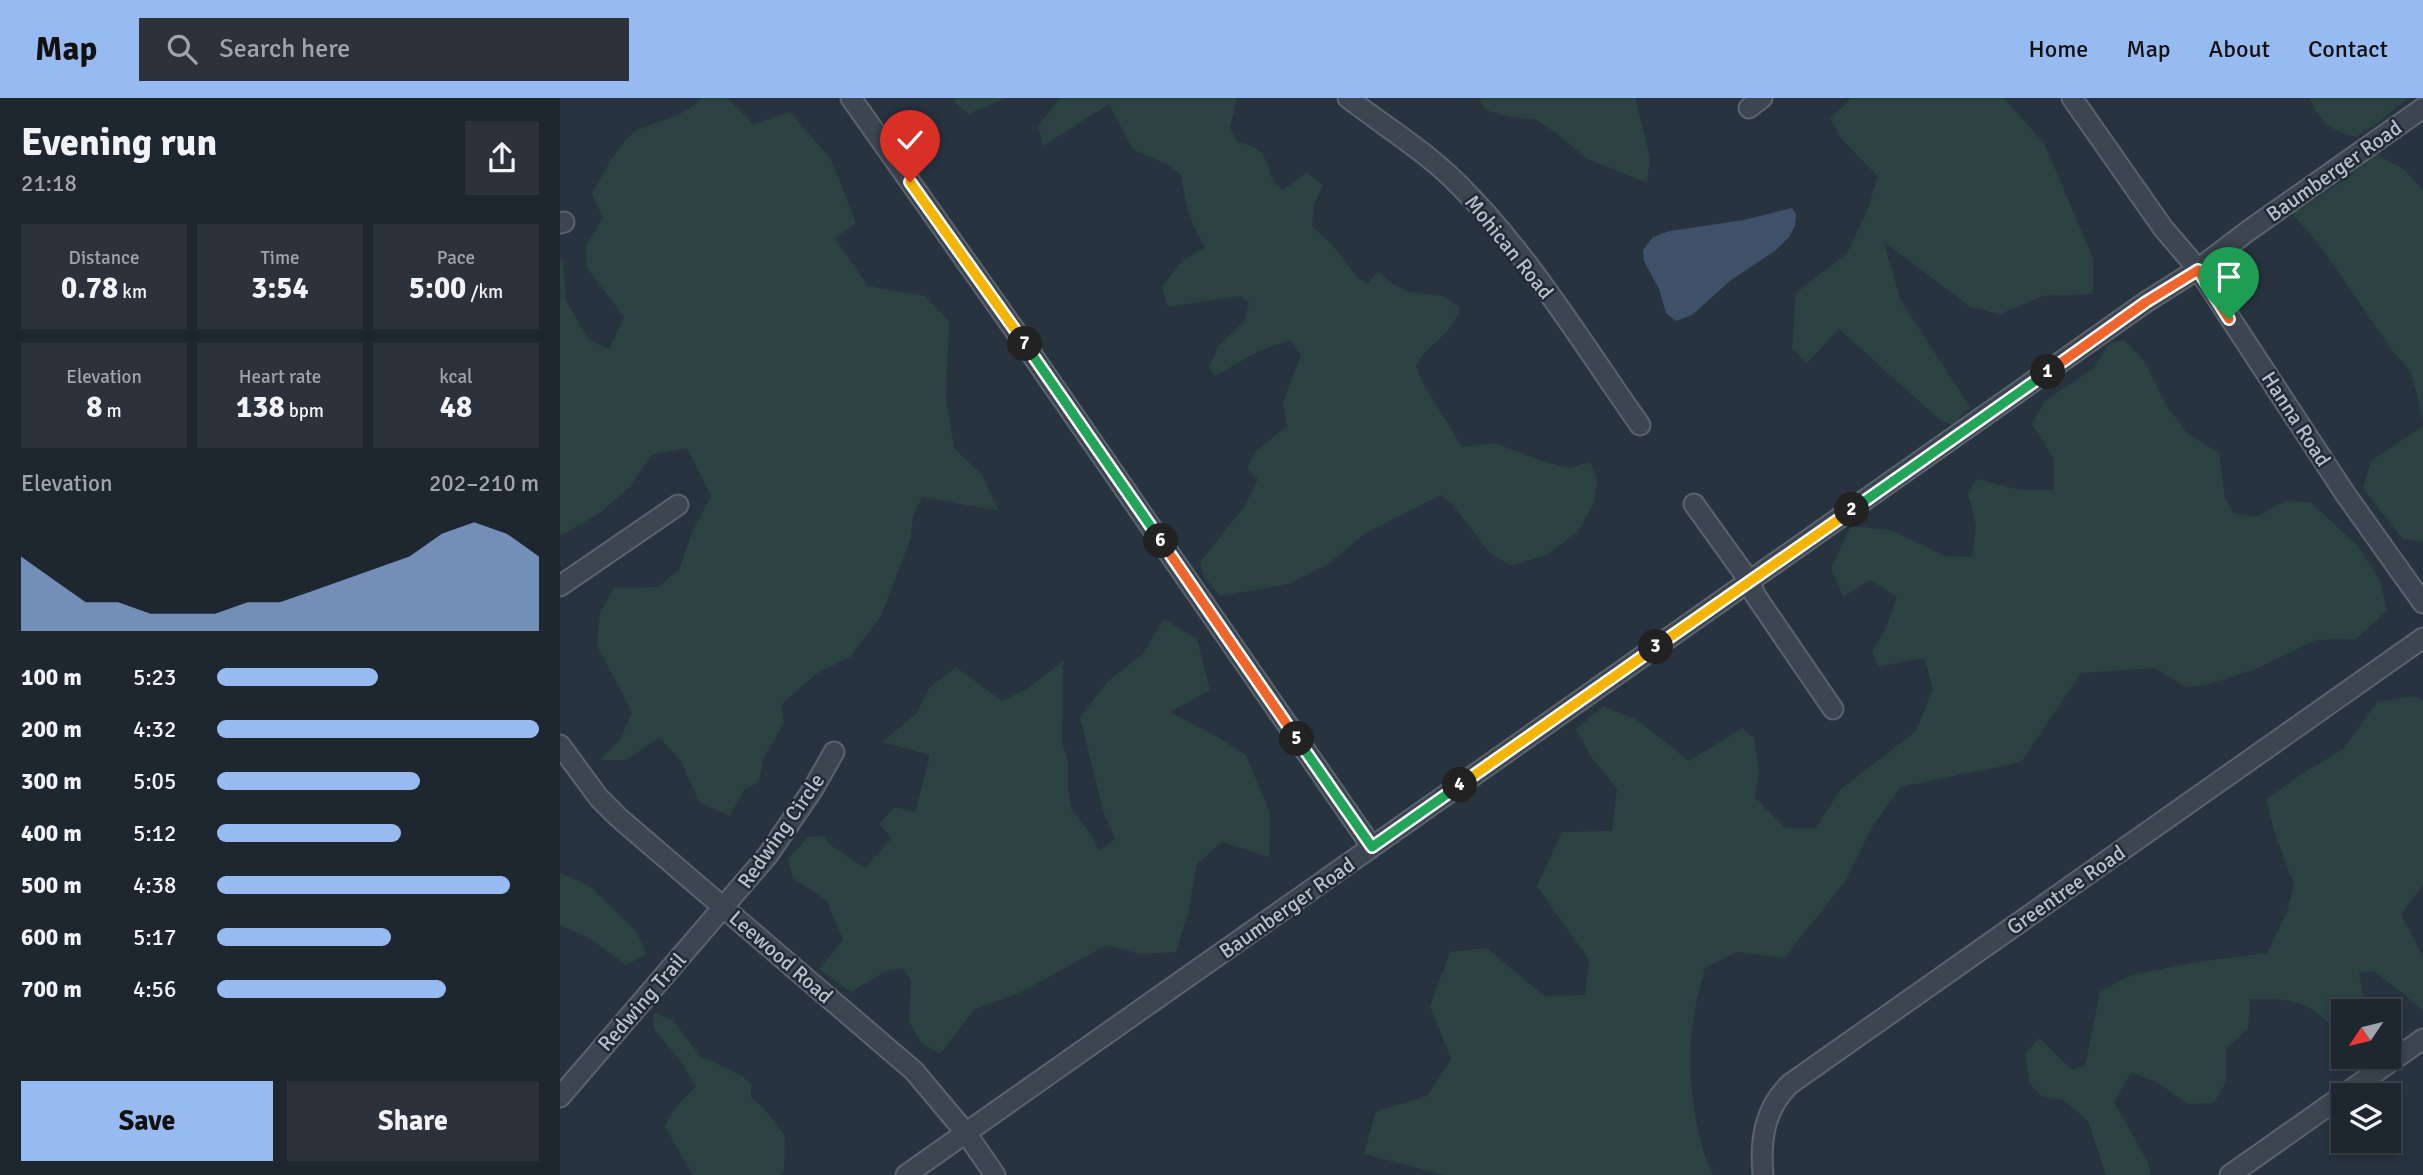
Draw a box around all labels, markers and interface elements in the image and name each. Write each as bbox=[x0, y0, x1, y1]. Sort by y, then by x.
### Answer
search box bbox=[139, 18, 629, 81]
text: Map bbox=[35, 29, 97, 70]
icon: search bbox=[163, 30, 201, 68]
text: Search here bbox=[219, 33, 350, 65]
text: Home bbox=[2028, 34, 2088, 64]
text: Map bbox=[2126, 34, 2171, 64]
text: About bbox=[2209, 34, 2270, 64]
text: Contact bbox=[2308, 34, 2388, 64]
pin bbox=[880, 110, 940, 182]
street label: Baumberger Road bbox=[2261, 115, 2407, 227]
text: Evening run bbox=[21, 119, 217, 166]
button: share bbox=[465, 121, 539, 195]
icon: check bbox=[891, 121, 929, 159]
text: 21:18 bbox=[21, 169, 77, 198]
street label: Mohican Road bbox=[1459, 190, 1559, 304]
text: Distance bbox=[69, 246, 139, 270]
text: Time bbox=[260, 246, 300, 270]
text: Pace bbox=[437, 246, 475, 270]
pin bbox=[2199, 247, 2259, 319]
icon: arrive bbox=[2210, 258, 2248, 296]
text: 0.78 bbox=[61, 270, 118, 307]
text: 3:54 bbox=[251, 270, 309, 307]
text: 5:00 bbox=[409, 270, 466, 307]
text: km bbox=[118, 280, 147, 304]
text: /km bbox=[466, 280, 503, 304]
pin: 7 bbox=[1008, 327, 1042, 362]
text: 7 bbox=[1019, 331, 1030, 355]
pin: 1 bbox=[2030, 354, 2066, 390]
text: 1 bbox=[2042, 359, 2053, 383]
text: Elevation bbox=[66, 365, 142, 389]
text: Heart rate bbox=[239, 365, 321, 389]
text: kcal bbox=[439, 365, 473, 389]
street label: Hanna Road bbox=[2256, 367, 2336, 471]
text: 8 bbox=[86, 389, 102, 426]
text: 138 bbox=[236, 389, 285, 426]
text: 48 bbox=[440, 389, 472, 426]
text: m bbox=[102, 399, 122, 423]
text: bpm bbox=[285, 399, 324, 423]
text: Elevation bbox=[21, 469, 113, 498]
text: 202–210 m bbox=[429, 469, 539, 498]
pin: 2 bbox=[1834, 492, 1870, 528]
text: 2 bbox=[1846, 497, 1857, 521]
pin: 6 bbox=[1144, 524, 1178, 558]
text: 6 bbox=[1155, 528, 1166, 552]
pin: 3 bbox=[1638, 630, 1674, 664]
text: 3 bbox=[1650, 634, 1661, 658]
text: 100 m bbox=[21, 663, 82, 692]
text: 5:23 bbox=[133, 663, 176, 692]
text: 200 m bbox=[21, 715, 82, 744]
text: 4:32 bbox=[133, 715, 176, 744]
pin: 5 bbox=[1280, 722, 1314, 756]
text: 5 bbox=[1291, 726, 1302, 750]
text: 300 m bbox=[21, 767, 82, 796]
text: 5:05 bbox=[133, 767, 176, 796]
pin: 4 bbox=[1443, 768, 1478, 802]
street label: Redwing Circle bbox=[732, 769, 830, 893]
text: 4 bbox=[1454, 772, 1465, 796]
text: 400 m bbox=[21, 819, 82, 848]
text: 5:12 bbox=[133, 819, 176, 848]
street label: Greentree Road bbox=[2002, 840, 2130, 940]
street label: Baumberger Road bbox=[1214, 852, 1360, 964]
text: 500 m bbox=[21, 871, 82, 900]
text: 4:38 bbox=[133, 871, 176, 900]
street label: Leewood Road bbox=[724, 905, 838, 1009]
text: 600 m bbox=[21, 923, 82, 952]
text: 5:17 bbox=[133, 923, 176, 952]
street label: Redwing Trail bbox=[592, 948, 692, 1056]
text: 700 m bbox=[21, 975, 82, 1004]
text: 4:56 bbox=[133, 975, 176, 1004]
north arrow bbox=[2331, 999, 2401, 1069]
map controls bbox=[2331, 999, 2401, 1153]
button: Save bbox=[21, 1081, 273, 1161]
button: Share bbox=[287, 1081, 539, 1161]
button: layers bbox=[2331, 1083, 2401, 1153]

